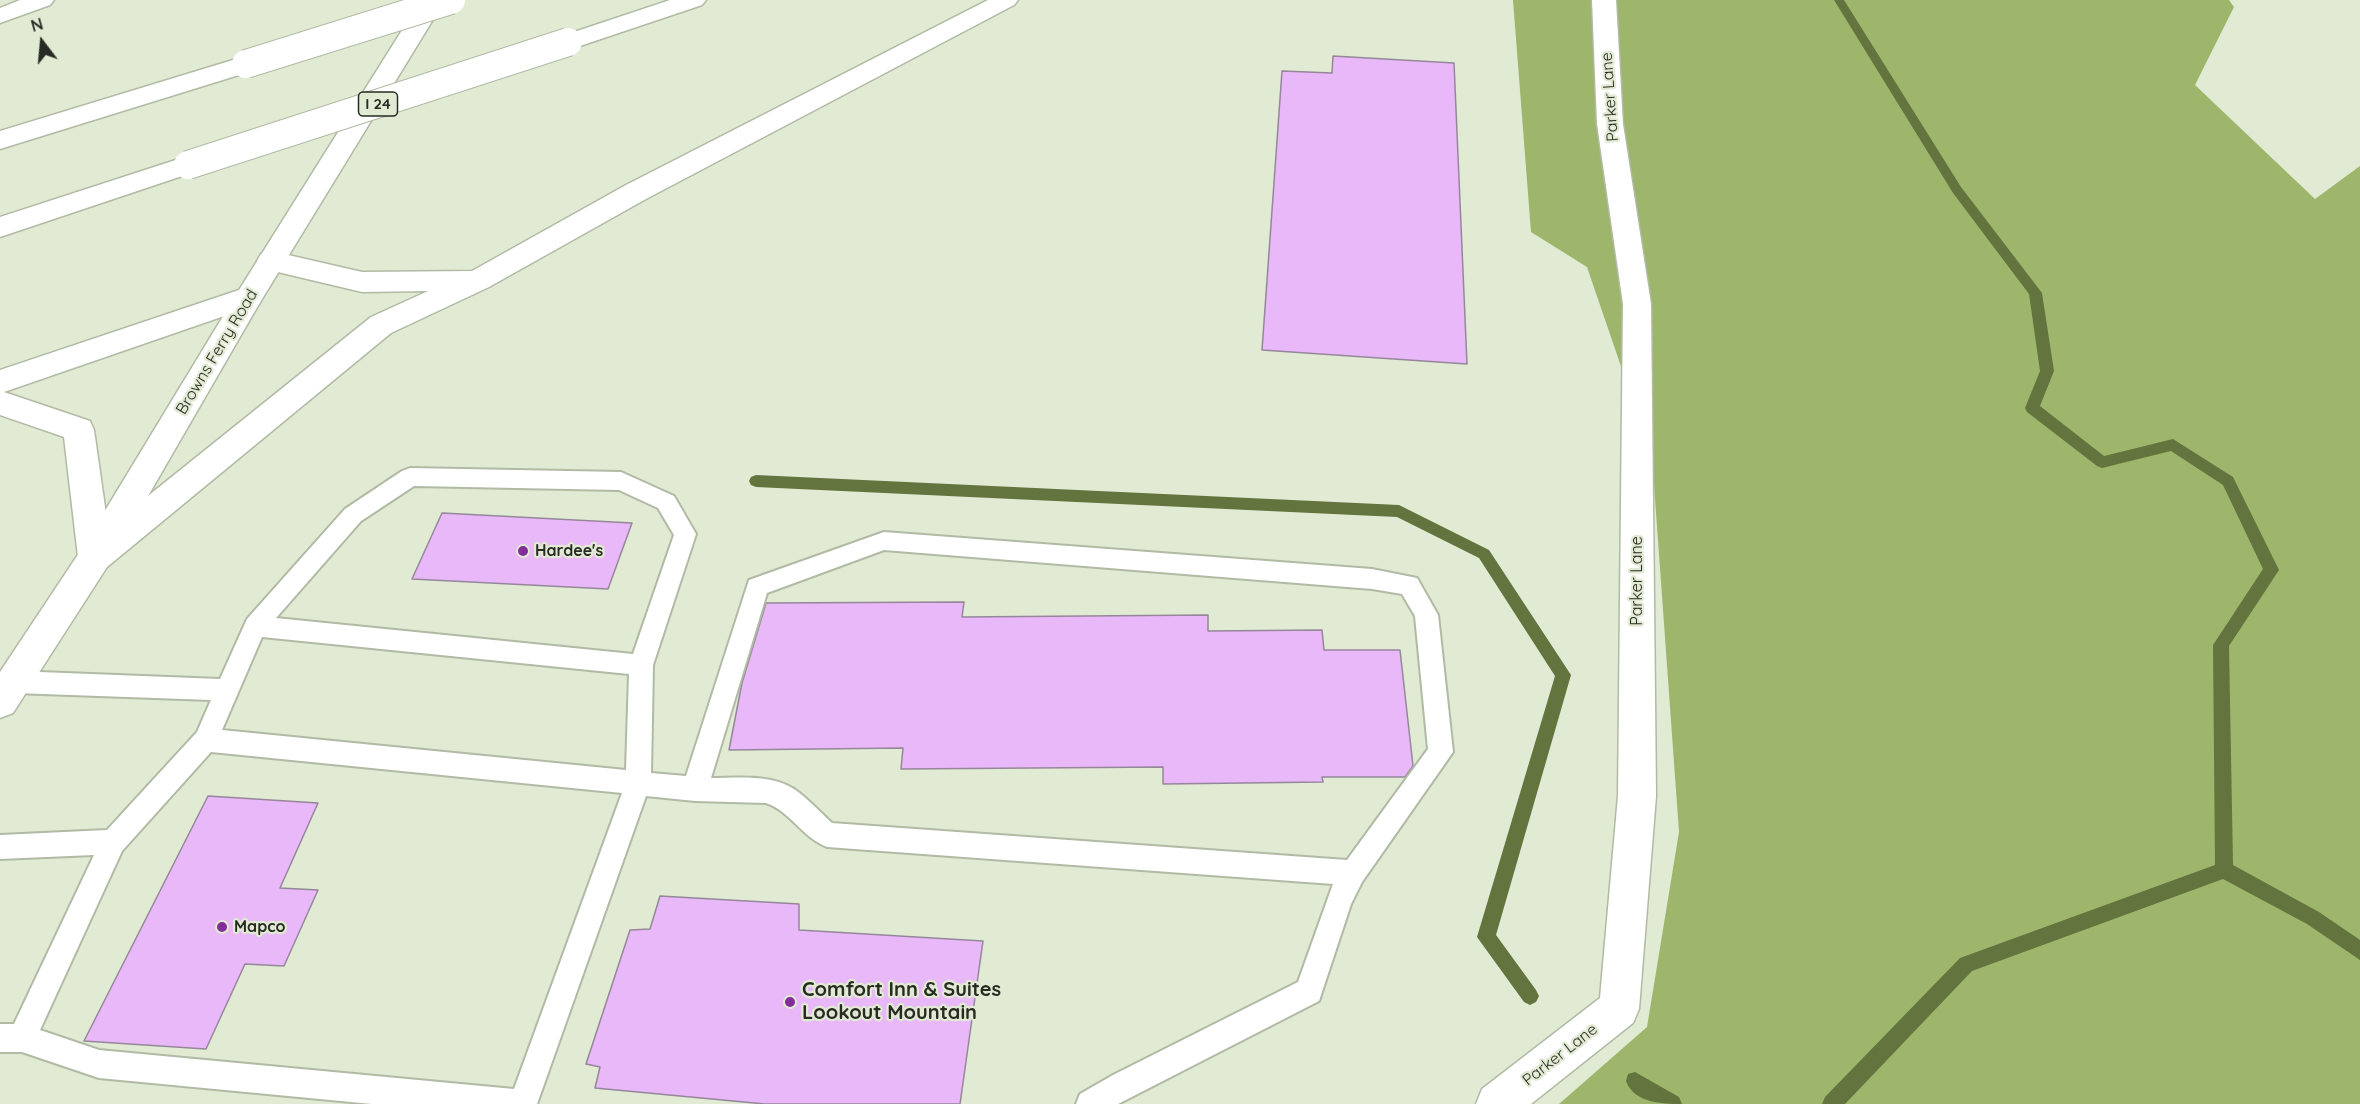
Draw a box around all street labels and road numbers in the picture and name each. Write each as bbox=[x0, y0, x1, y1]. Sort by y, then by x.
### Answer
street label: Parker Lane bbox=[1597, 52, 1623, 142]
road number: I 24 bbox=[358, 92, 398, 116]
street label: Browns Ferry Road bbox=[172, 286, 262, 418]
street label: Parker Lane bbox=[1627, 536, 1647, 626]
street label: Parker Lane bbox=[1519, 1020, 1601, 1090]

